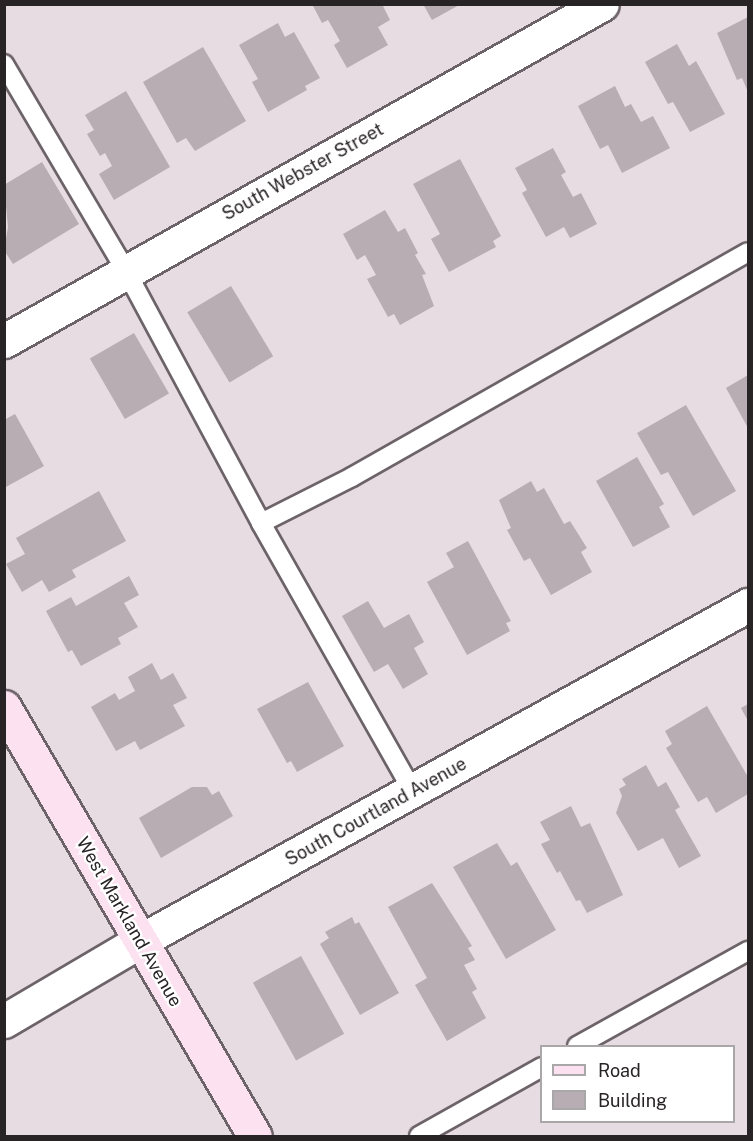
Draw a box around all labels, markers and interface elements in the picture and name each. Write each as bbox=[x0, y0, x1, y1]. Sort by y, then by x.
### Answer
street label: South Webster Street bbox=[218, 119, 388, 225]
street label: South Courtland Avenue bbox=[282, 753, 470, 871]
street label: West Markland Avenue bbox=[72, 833, 186, 1011]
legend bbox=[540, 1045, 735, 1123]
text: Road bbox=[598, 1060, 641, 1081]
text: Building bbox=[598, 1090, 667, 1111]

